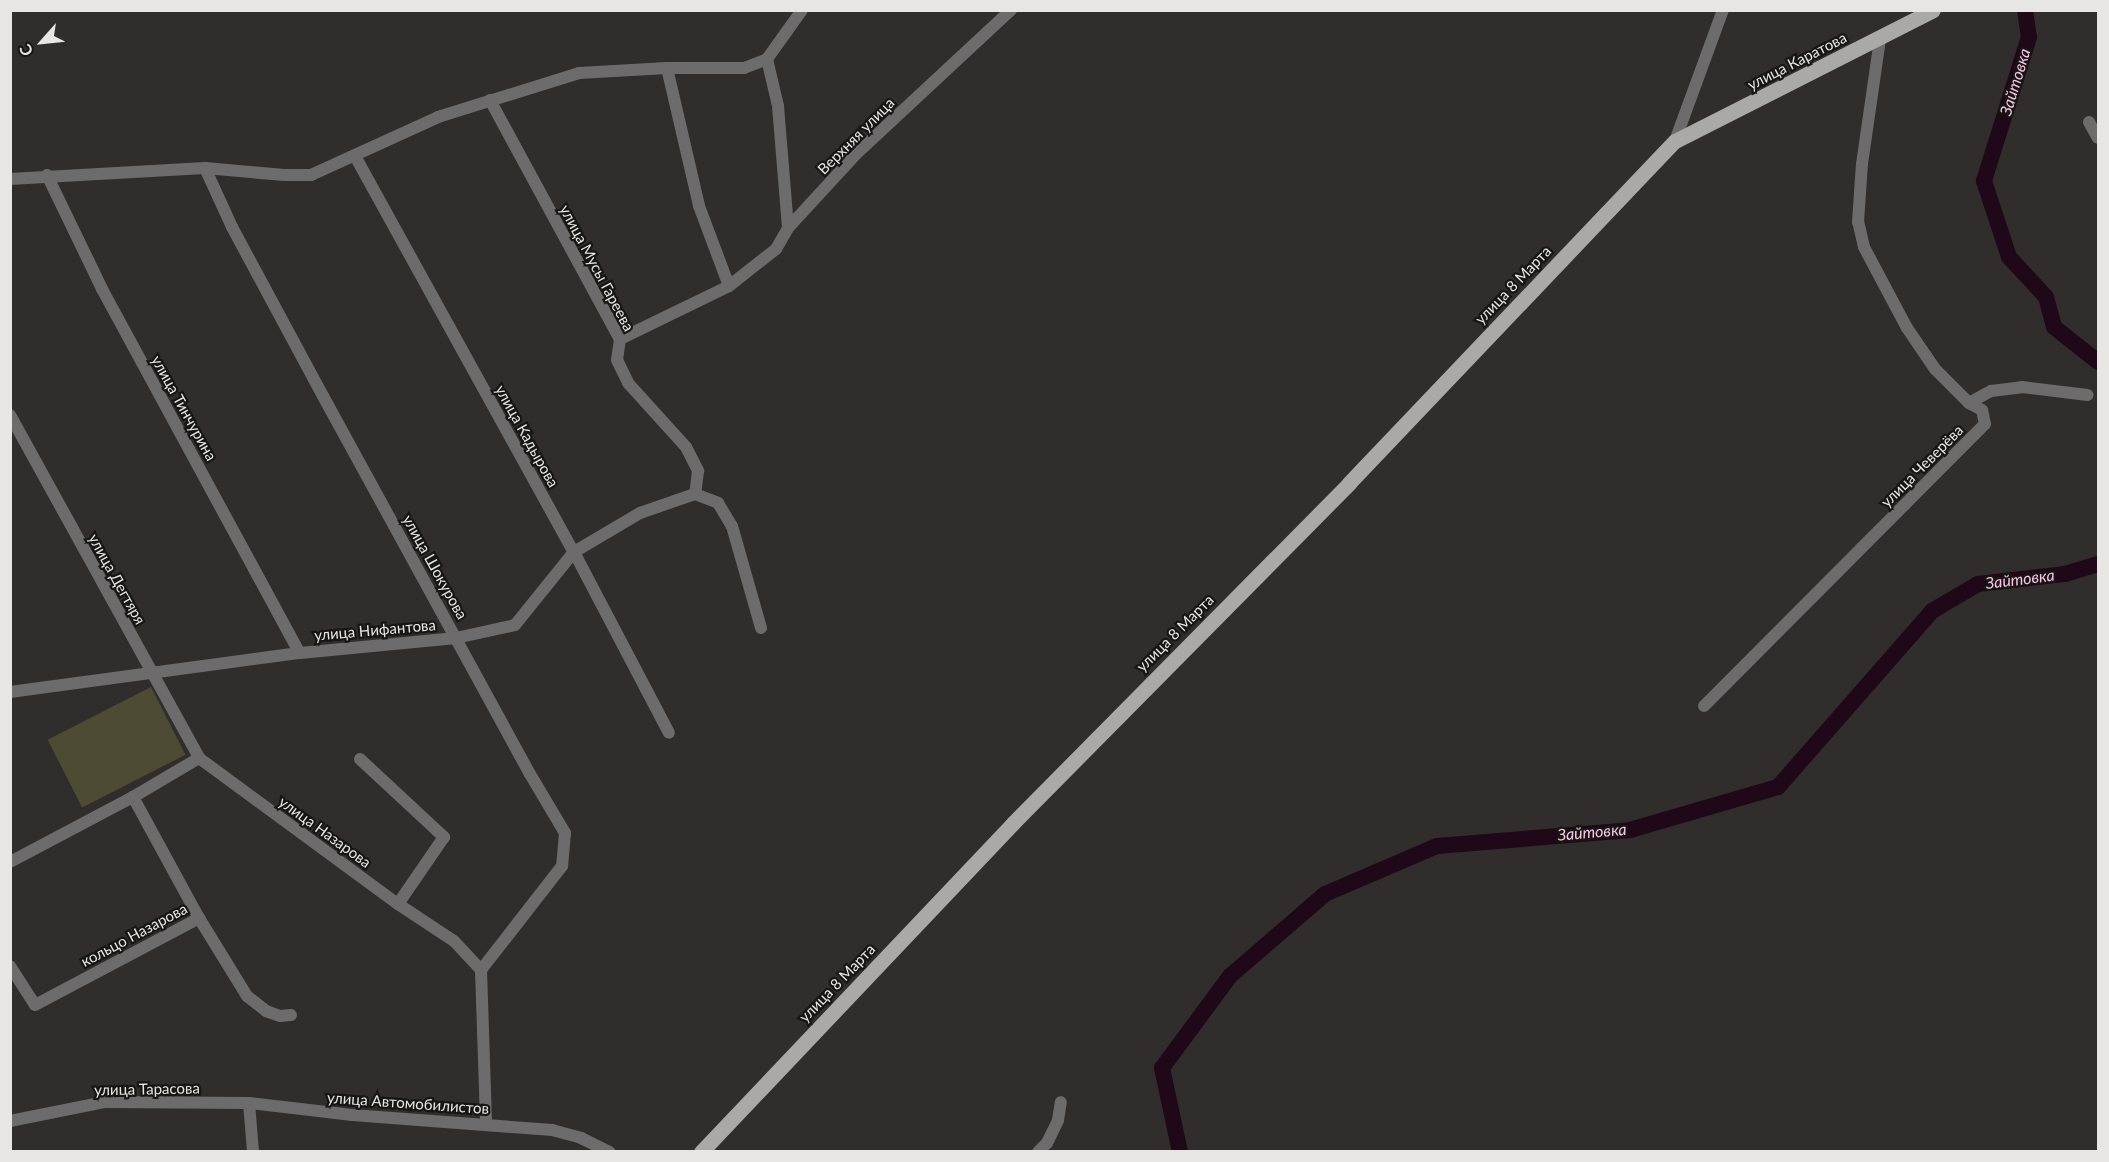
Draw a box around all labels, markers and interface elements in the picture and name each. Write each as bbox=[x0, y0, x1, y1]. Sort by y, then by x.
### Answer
north arrow bbox=[12, 12, 72, 72]
street label: улица Каратова bbox=[1745, 28, 1849, 94]
text: С bbox=[15, 41, 36, 59]
water label: Зайтовка bbox=[1996, 46, 2034, 118]
street label: Верхняя улица bbox=[814, 94, 898, 178]
street label: улица Мусы Гареева bbox=[556, 202, 638, 334]
street label: улица 8 Марта bbox=[1471, 242, 1555, 328]
street label: улица Тинчурина bbox=[148, 352, 220, 464]
street label: улица Кадырова bbox=[491, 382, 563, 490]
street label: улица Чеверёва bbox=[1877, 421, 1967, 511]
street label: улица Шокурова bbox=[399, 512, 471, 622]
street label: улица Дегтяря bbox=[85, 531, 149, 627]
water label: Зайтовка bbox=[1984, 565, 2056, 593]
street label: улица 8 Марта bbox=[1133, 591, 1217, 675]
street label: улица Нифантова bbox=[313, 616, 437, 644]
street label: улица Назарова bbox=[275, 793, 375, 871]
water label: Зайтовка bbox=[1557, 819, 1627, 845]
street label: кольцо Назарова bbox=[78, 899, 190, 971]
street label: улица 8 Марта bbox=[795, 940, 879, 1026]
street label: улица Тарасова bbox=[94, 1079, 200, 1099]
street label: улица Автомобилистов bbox=[326, 1088, 490, 1118]

